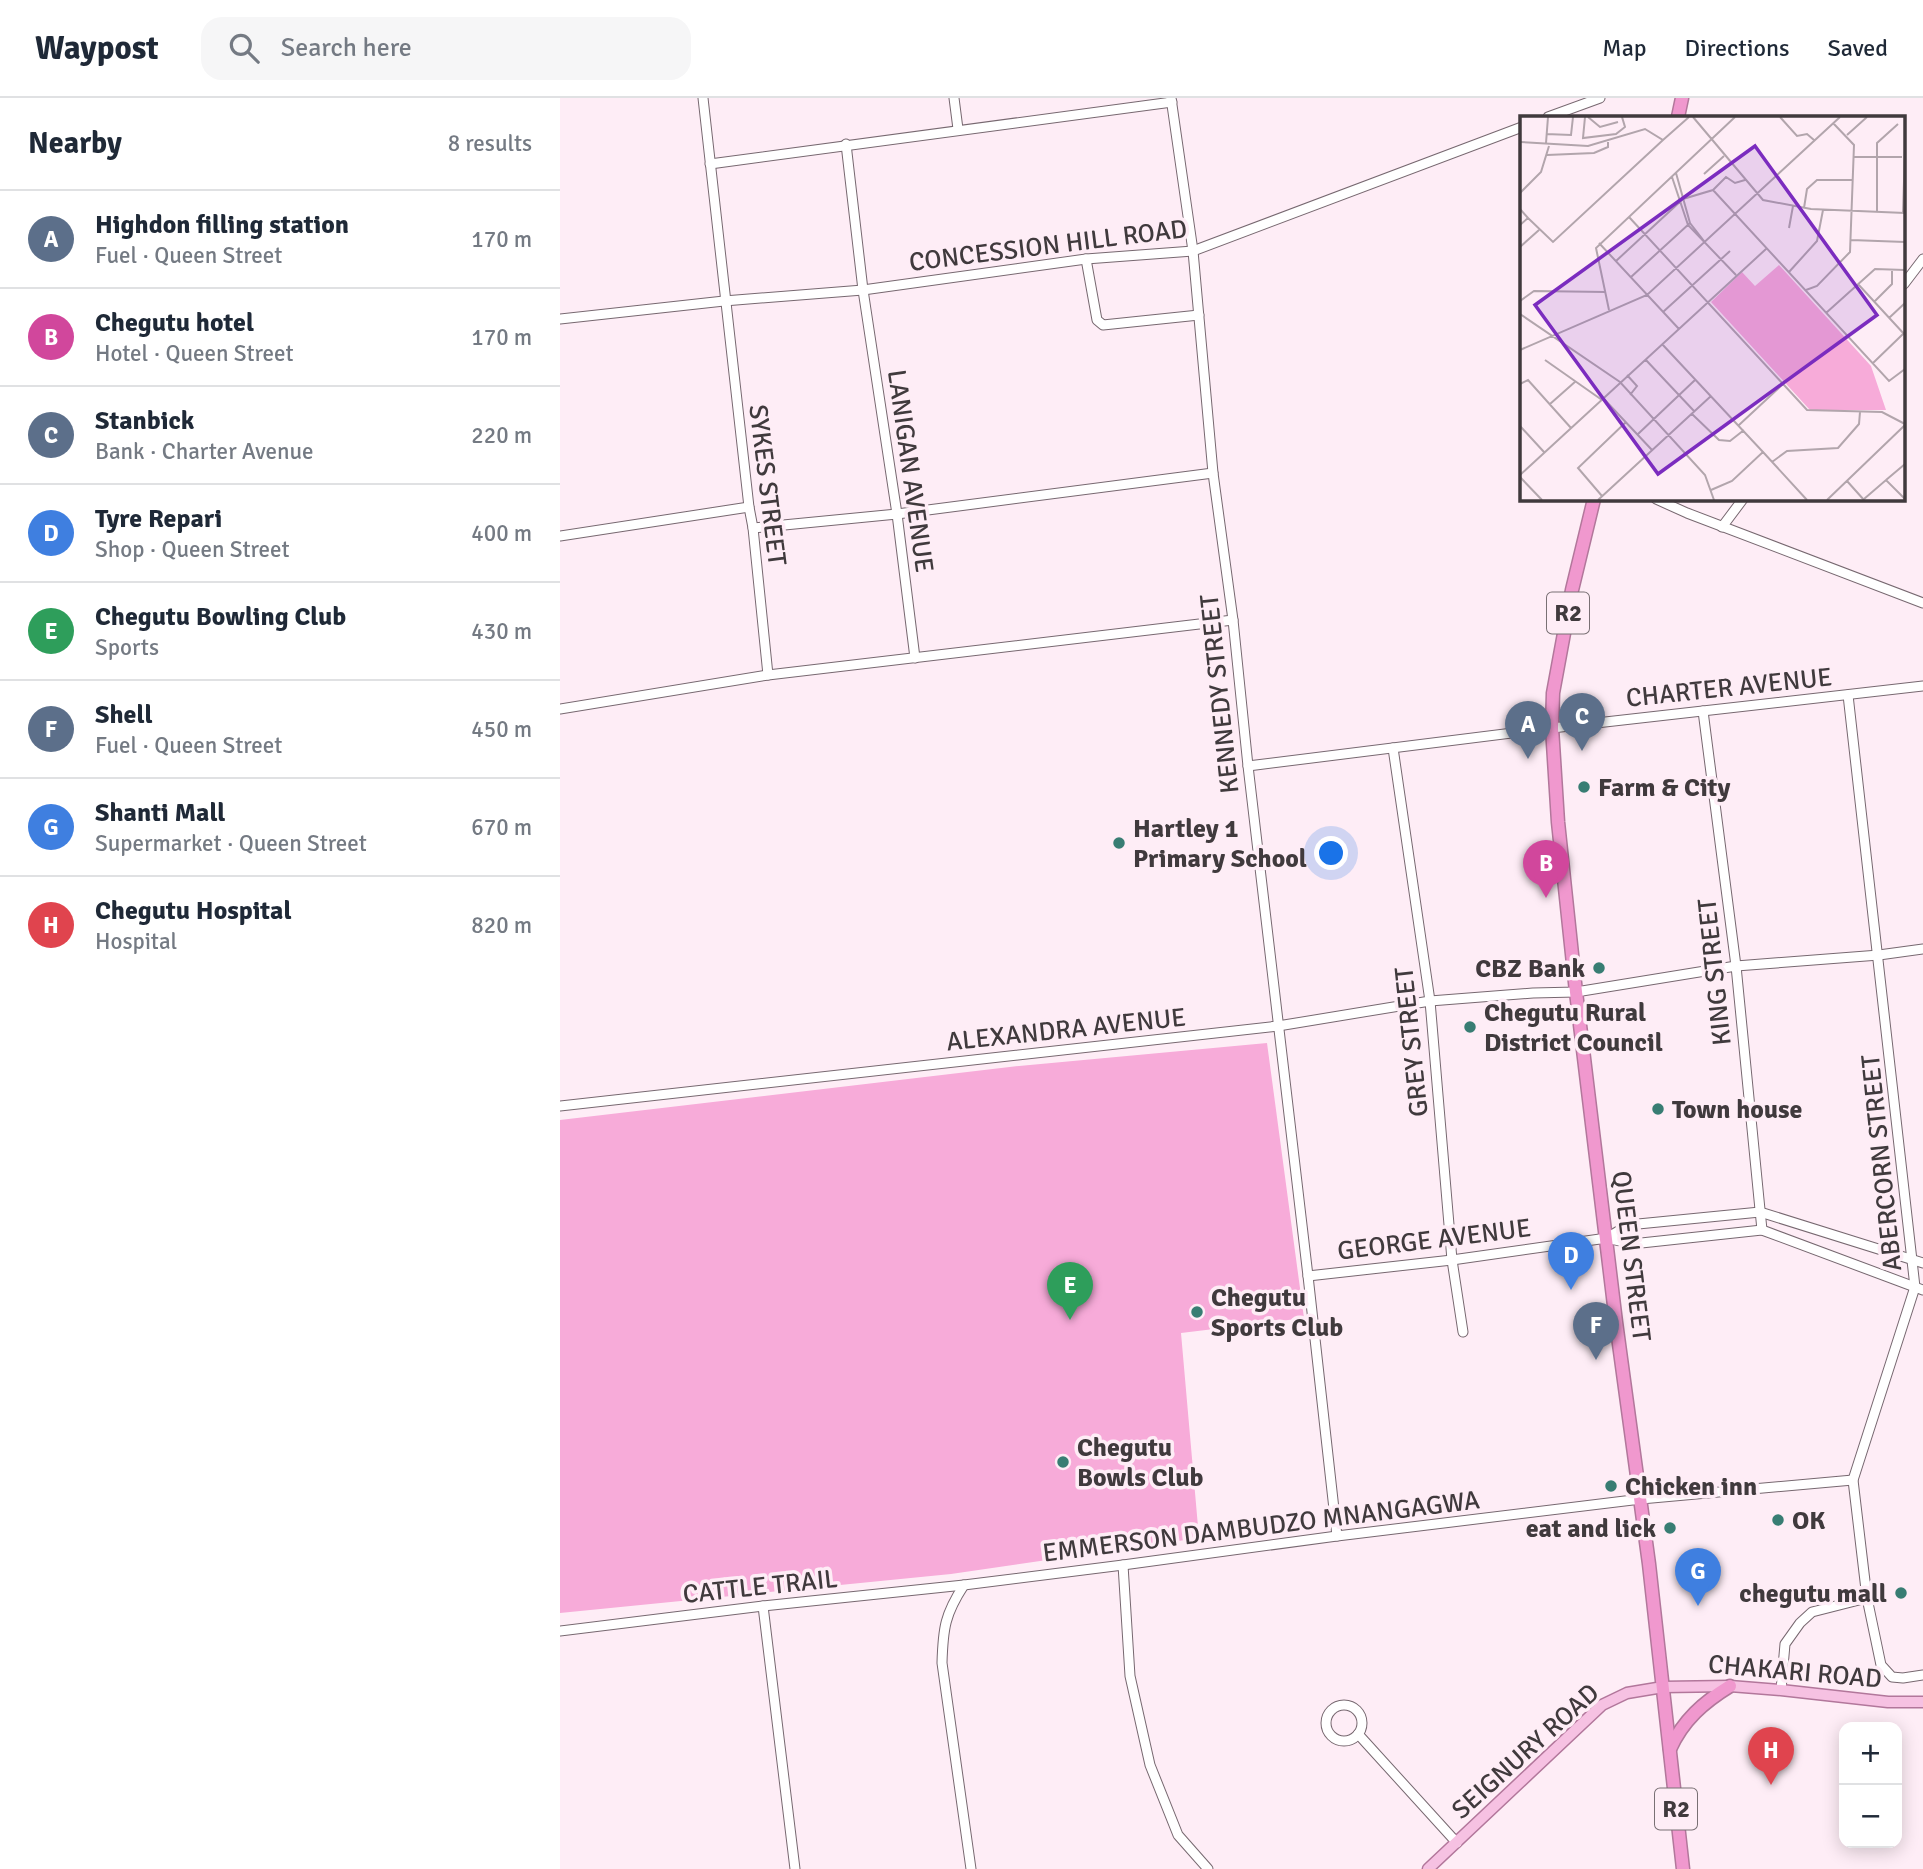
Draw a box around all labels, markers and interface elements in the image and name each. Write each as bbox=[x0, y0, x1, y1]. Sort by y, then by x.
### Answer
search box bbox=[201, 17, 691, 80]
text: Waypost bbox=[35, 28, 159, 69]
icon: search bbox=[225, 29, 263, 67]
text: Search here bbox=[281, 32, 412, 64]
text: Map bbox=[1602, 33, 1647, 63]
text: Directions bbox=[1685, 33, 1790, 63]
text: Saved bbox=[1828, 33, 1888, 63]
inset map bbox=[1520, 116, 1906, 500]
text: Nearby bbox=[28, 125, 122, 162]
text: 8 results bbox=[448, 129, 532, 158]
text: Highdon filling station bbox=[95, 209, 349, 241]
street label: CONCESSION HILL ROAD bbox=[907, 213, 1189, 279]
text: A bbox=[44, 225, 58, 254]
text: 170 m bbox=[471, 225, 532, 254]
text: Fuel · Queen Street bbox=[95, 241, 282, 270]
text: Chegutu hotel bbox=[95, 307, 254, 339]
text: B bbox=[44, 323, 58, 352]
text: 170 m bbox=[471, 323, 532, 352]
text: Hotel · Queen Street bbox=[95, 339, 294, 368]
street label: LANIGAN AVENUE bbox=[880, 368, 940, 575]
street label: SYKES STREET bbox=[741, 403, 793, 568]
text: Stanbick bbox=[95, 405, 194, 437]
text: C bbox=[44, 421, 58, 450]
text: 220 m bbox=[471, 421, 532, 450]
text: Bank · Charter Avenue bbox=[95, 437, 314, 466]
text: Tyre Repari bbox=[95, 503, 222, 535]
text: D bbox=[43, 519, 59, 548]
text: 400 m bbox=[471, 519, 532, 548]
text: Shop · Queen Street bbox=[95, 535, 290, 564]
road number: R2 bbox=[1547, 592, 1589, 634]
street label: KENNEDY STREET bbox=[1194, 593, 1246, 795]
text: Chegutu Bowling Club bbox=[95, 601, 346, 633]
text: E bbox=[44, 617, 58, 646]
text: 430 m bbox=[471, 617, 532, 646]
text: Sports bbox=[95, 633, 159, 662]
street label: CHARTER AVENUE bbox=[1624, 661, 1834, 715]
pin: C bbox=[1559, 693, 1605, 751]
text: Shell bbox=[95, 699, 153, 731]
pin: A bbox=[1505, 701, 1551, 759]
text: F bbox=[45, 715, 57, 744]
text: 450 m bbox=[471, 715, 532, 744]
text: Fuel · Queen Street bbox=[95, 731, 282, 760]
place label: Farm & City bbox=[1598, 772, 1731, 804]
marker: Farm & City bbox=[1576, 779, 1592, 795]
text: Shanti Mall bbox=[95, 797, 225, 829]
text: G bbox=[43, 813, 59, 842]
text: 670 m bbox=[471, 813, 532, 842]
place label: Hartley 1 Primary School bbox=[1133, 813, 1307, 875]
text: Supermarket · Queen Street bbox=[95, 829, 367, 858]
marker: Hartley 1 Primary School bbox=[1111, 835, 1127, 851]
your location bbox=[1314, 836, 1348, 870]
pin: B bbox=[1523, 840, 1569, 898]
text: Chegutu Hospital bbox=[95, 895, 292, 927]
street label: KING STREET bbox=[1691, 897, 1739, 1047]
text: H bbox=[43, 911, 59, 940]
text: 820 m bbox=[471, 911, 532, 940]
text: Hospital bbox=[95, 927, 177, 956]
place label: CBZ Bank bbox=[1475, 953, 1585, 985]
marker: CBZ Bank bbox=[1591, 960, 1607, 976]
street label: GREY STREET bbox=[1388, 965, 1436, 1118]
place label: Chegutu Rural District Council bbox=[1484, 997, 1663, 1059]
street label: ALEXANDRA AVENUE bbox=[945, 1001, 1188, 1058]
marker: Chegutu Rural District Council bbox=[1462, 1019, 1478, 1035]
street label: ABERCORN STREET bbox=[1855, 1053, 1909, 1273]
place label: Town house bbox=[1672, 1094, 1803, 1126]
marker: Town house bbox=[1650, 1101, 1666, 1117]
street label: QUEEN STREET bbox=[1605, 1169, 1657, 1343]
street label: GEORGE AVENUE bbox=[1336, 1212, 1533, 1268]
pin: D bbox=[1548, 1232, 1594, 1290]
pin: E bbox=[1047, 1262, 1093, 1320]
place label: Chegutu Sports Club bbox=[1211, 1282, 1343, 1344]
pin: F bbox=[1573, 1302, 1619, 1360]
marker: Chegutu Sports Club bbox=[1189, 1304, 1205, 1320]
place label: Chegutu Bowls Club bbox=[1077, 1432, 1203, 1494]
marker: Chegutu Bowls Club bbox=[1055, 1454, 1071, 1470]
place label: Chicken inn bbox=[1625, 1471, 1757, 1503]
marker: Chicken inn bbox=[1603, 1478, 1619, 1494]
street label: EMMERSON DAMBUDZO MNANGAGWA bbox=[1041, 1484, 1482, 1570]
place label: OK bbox=[1792, 1505, 1825, 1537]
marker: OK bbox=[1770, 1512, 1786, 1528]
place label: eat and lick bbox=[1526, 1513, 1656, 1545]
marker: eat and lick bbox=[1662, 1520, 1678, 1536]
pin: G bbox=[1675, 1548, 1721, 1606]
street label: CATTLE TRAIL bbox=[681, 1563, 839, 1611]
place label: chegutu mall bbox=[1739, 1578, 1887, 1610]
marker: chegutu mall bbox=[1893, 1585, 1909, 1601]
street label: CHAKARI ROAD bbox=[1707, 1648, 1883, 1696]
street label: SEIGNURY ROAD bbox=[1445, 1677, 1606, 1826]
map controls bbox=[1839, 1722, 1902, 1848]
button: + bbox=[1839, 1722, 1902, 1785]
pin: H bbox=[1748, 1727, 1794, 1785]
button: − bbox=[1839, 1785, 1902, 1848]
road number: R2 bbox=[1655, 1788, 1697, 1829]

